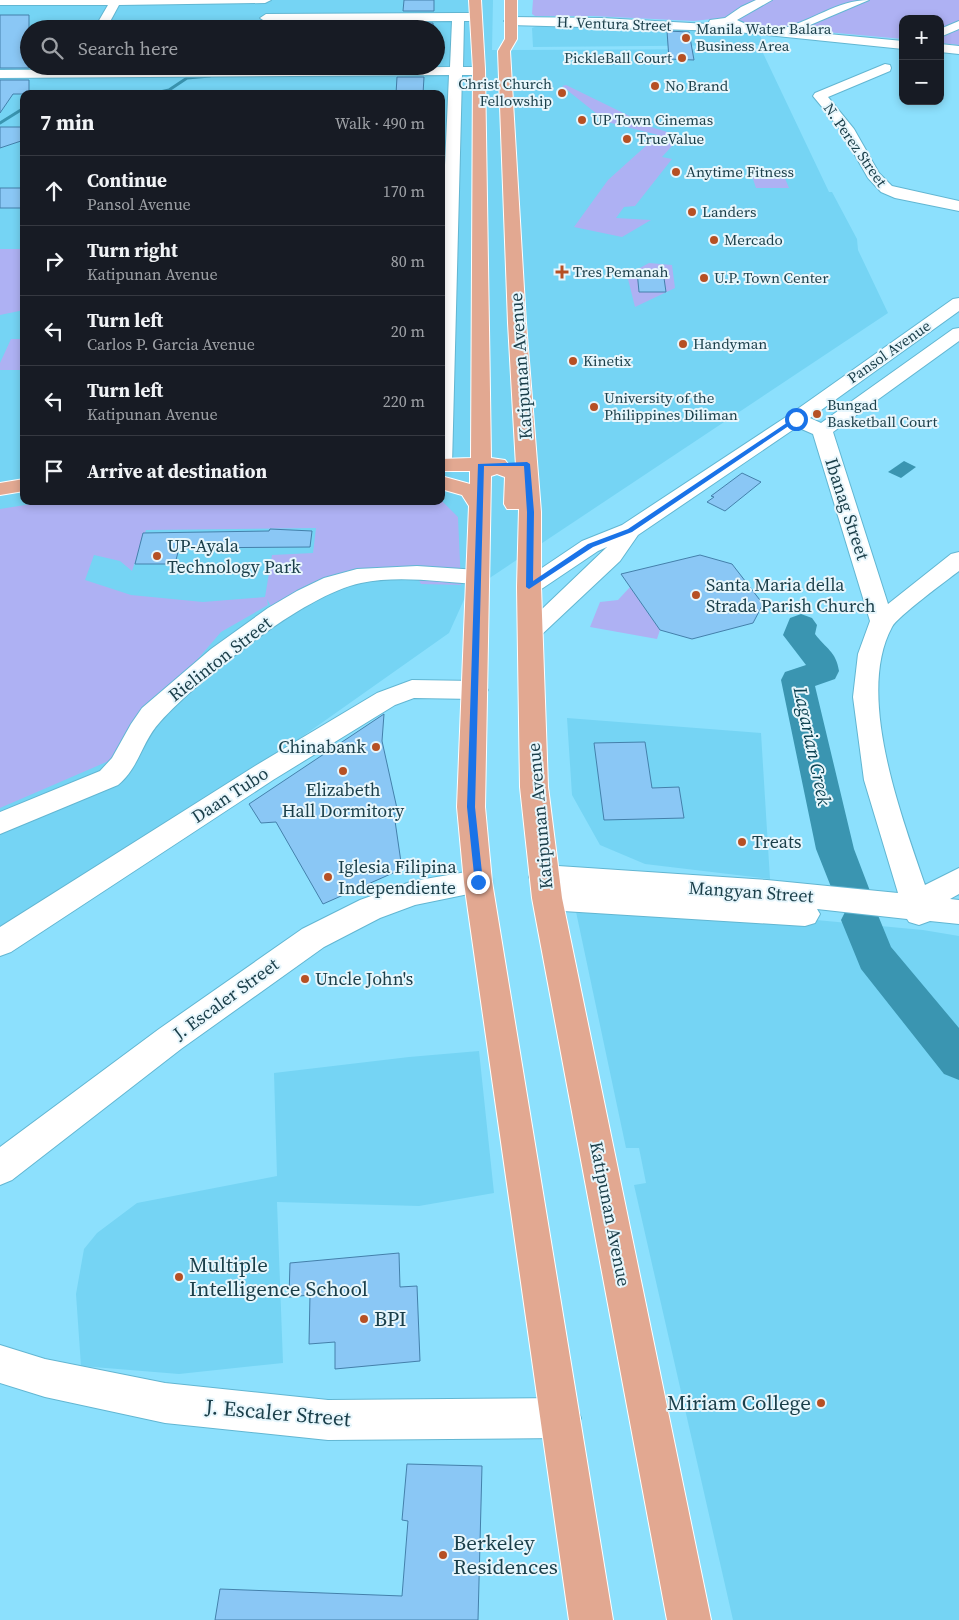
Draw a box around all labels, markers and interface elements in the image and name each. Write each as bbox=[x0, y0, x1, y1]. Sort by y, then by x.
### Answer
street label: H. Ventura Street bbox=[556, 11, 672, 36]
map controls bbox=[899, 15, 944, 105]
button: + bbox=[899, 15, 944, 60]
place label: Manila Water Balara Business Area bbox=[696, 18, 832, 56]
search box bbox=[20, 20, 445, 75]
marker: Manila Water Balara Business Area bbox=[680, 32, 692, 44]
icon: search bbox=[38, 34, 66, 62]
text: Search here bbox=[78, 35, 178, 61]
place label: PickleBall Court bbox=[564, 47, 672, 68]
marker: PickleBall Court bbox=[676, 52, 688, 64]
button: − bbox=[899, 60, 944, 105]
place label: Christ Church Fellowship bbox=[458, 73, 552, 111]
place label: No Brand bbox=[665, 75, 729, 96]
marker: No Brand bbox=[649, 80, 661, 92]
marker: Christ Church Fellowship bbox=[556, 87, 568, 99]
street label: N. Perez Street bbox=[819, 99, 892, 191]
text: 7 min bbox=[40, 108, 95, 137]
place label: UP Town Cinemas bbox=[592, 109, 713, 130]
text: Walk · 490 m bbox=[335, 112, 425, 134]
marker: UP Town Cinemas bbox=[576, 114, 588, 126]
place label: TrueValue bbox=[637, 128, 705, 149]
marker: TrueValue bbox=[621, 133, 633, 145]
place label: Anytime Fitness bbox=[686, 161, 794, 182]
marker: Anytime Fitness bbox=[670, 166, 682, 178]
text: Continue bbox=[87, 167, 167, 193]
icon: ahead bbox=[40, 177, 68, 205]
text: 170 m bbox=[383, 180, 425, 202]
text: Pansol Avenue bbox=[87, 193, 191, 215]
place label: Landers bbox=[702, 201, 756, 222]
marker: Landers bbox=[686, 206, 698, 218]
place label: Mercado bbox=[724, 229, 783, 250]
marker: Mercado bbox=[708, 234, 720, 246]
text: Turn right bbox=[87, 237, 178, 263]
icon: right bbox=[40, 247, 68, 275]
text: 80 m bbox=[391, 250, 425, 272]
place label: Tres Pemanah bbox=[573, 261, 668, 282]
text: Katipunan Avenue bbox=[87, 263, 218, 285]
marker: Tres Pemanah bbox=[555, 265, 569, 279]
place label: U.P. Town Center bbox=[714, 267, 829, 288]
marker: U.P. Town Center bbox=[698, 272, 710, 284]
street label: Katipunan Avenue bbox=[503, 292, 538, 440]
text: Turn left bbox=[87, 307, 163, 333]
street label: Pansol Avenue bbox=[843, 315, 935, 388]
icon: left bbox=[40, 317, 68, 345]
text: 20 m bbox=[391, 320, 425, 342]
text: Carlos P. Garcia Avenue bbox=[87, 333, 255, 355]
place label: Handyman bbox=[693, 333, 767, 354]
marker: Handyman bbox=[677, 338, 689, 350]
place label: Kinetix bbox=[583, 350, 632, 371]
marker: Kinetix bbox=[567, 355, 579, 367]
text: Turn left bbox=[87, 377, 163, 403]
icon: left bbox=[40, 387, 68, 415]
place label: University of the Philippines Diliman bbox=[604, 387, 738, 425]
text: 220 m bbox=[383, 390, 425, 412]
place label: Bungad Basketball Court bbox=[827, 394, 938, 432]
marker: University of the Philippines Diliman bbox=[588, 401, 600, 413]
text: Katipunan Avenue bbox=[87, 403, 218, 425]
route start bbox=[785, 408, 808, 431]
marker: Bungad Basketball Court bbox=[811, 408, 823, 420]
street label: Ibanag Street bbox=[819, 455, 876, 563]
icon: arrive bbox=[40, 457, 68, 485]
text: Arrive at destination bbox=[87, 458, 267, 484]
place label: UP-Ayala Technology Park bbox=[167, 533, 301, 579]
marker: UP-Ayala Technology Park bbox=[151, 550, 163, 562]
place label: Santa Maria della Strada Parish Church bbox=[706, 572, 876, 618]
marker: Santa Maria della Strada Parish Church bbox=[690, 589, 702, 601]
street label: Rielinton Street bbox=[163, 610, 277, 707]
water label: Lagarian Creek bbox=[788, 683, 838, 808]
place label: Chinabank bbox=[278, 734, 366, 759]
marker: Chinabank bbox=[370, 741, 382, 753]
street label: Katipunan Avenue bbox=[521, 742, 558, 890]
street label: Daan Tubo bbox=[186, 760, 273, 829]
marker: Elizabeth Hall Dormitory bbox=[337, 765, 349, 777]
place label: Elizabeth Hall Dormitory bbox=[282, 777, 405, 823]
place label: Treats bbox=[752, 829, 802, 854]
marker: Treats bbox=[736, 836, 748, 848]
place label: Iglesia Filipina Independiente bbox=[338, 854, 457, 900]
marker: Iglesia Filipina Independiente bbox=[322, 871, 334, 883]
route end bbox=[467, 871, 490, 894]
street label: Mangyan Street bbox=[688, 875, 814, 908]
street label: J. Escaler Street bbox=[167, 952, 284, 1046]
place label: Uncle John's bbox=[315, 966, 413, 991]
marker: Uncle John's bbox=[299, 973, 311, 985]
street label: Katipunan Avenue bbox=[584, 1139, 637, 1288]
place label: Multiple Intelligence School bbox=[189, 1250, 368, 1303]
marker: Multiple Intelligence School bbox=[173, 1271, 185, 1283]
place label: BPI bbox=[374, 1304, 407, 1333]
marker: BPI bbox=[358, 1313, 370, 1325]
place label: Miriam College bbox=[667, 1388, 811, 1417]
street label: J. Escaler Street bbox=[203, 1392, 352, 1433]
marker: Miriam College bbox=[815, 1397, 827, 1409]
place label: Berkeley Residences bbox=[453, 1528, 558, 1581]
marker: Berkeley Residences bbox=[437, 1549, 449, 1561]

